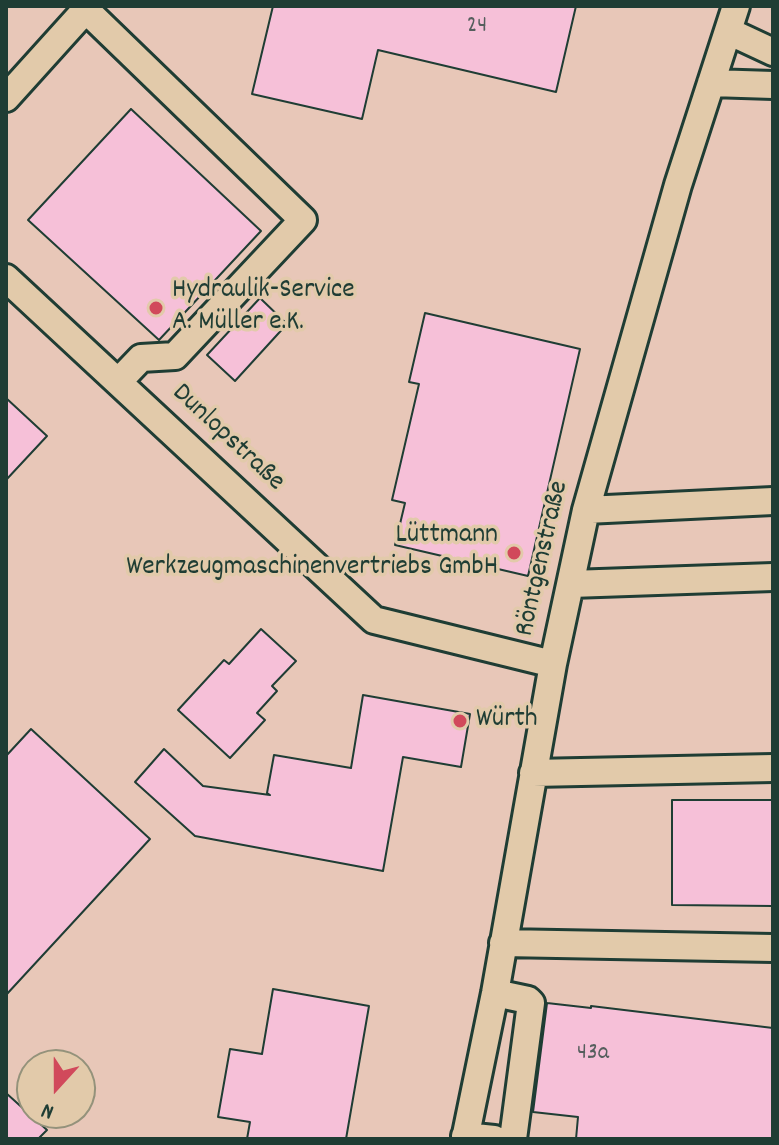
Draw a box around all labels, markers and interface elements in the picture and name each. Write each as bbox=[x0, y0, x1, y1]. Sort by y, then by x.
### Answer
house number: 24 bbox=[467, 14, 487, 42]
place label: Hydraulik-Service A. Müller e.K. bbox=[172, 275, 355, 341]
marker: Hydraulik-Service A. Müller e.K. bbox=[147, 299, 165, 317]
street label: Dunlopstraße bbox=[163, 378, 291, 500]
street label: Röntgenstraße bbox=[510, 478, 578, 640]
place label: Lüttmann Werkzeugmaschinenvertriebs GmbH bbox=[126, 520, 498, 586]
marker: Lüttmann Werkzeugmaschinenvertriebs GmbH bbox=[505, 544, 523, 562]
place label: Würth bbox=[476, 704, 538, 738]
marker: Würth bbox=[451, 712, 469, 730]
house number: 43a bbox=[577, 1041, 609, 1069]
north arrow bbox=[16, 1049, 96, 1129]
text: N bbox=[37, 1094, 59, 1126]

